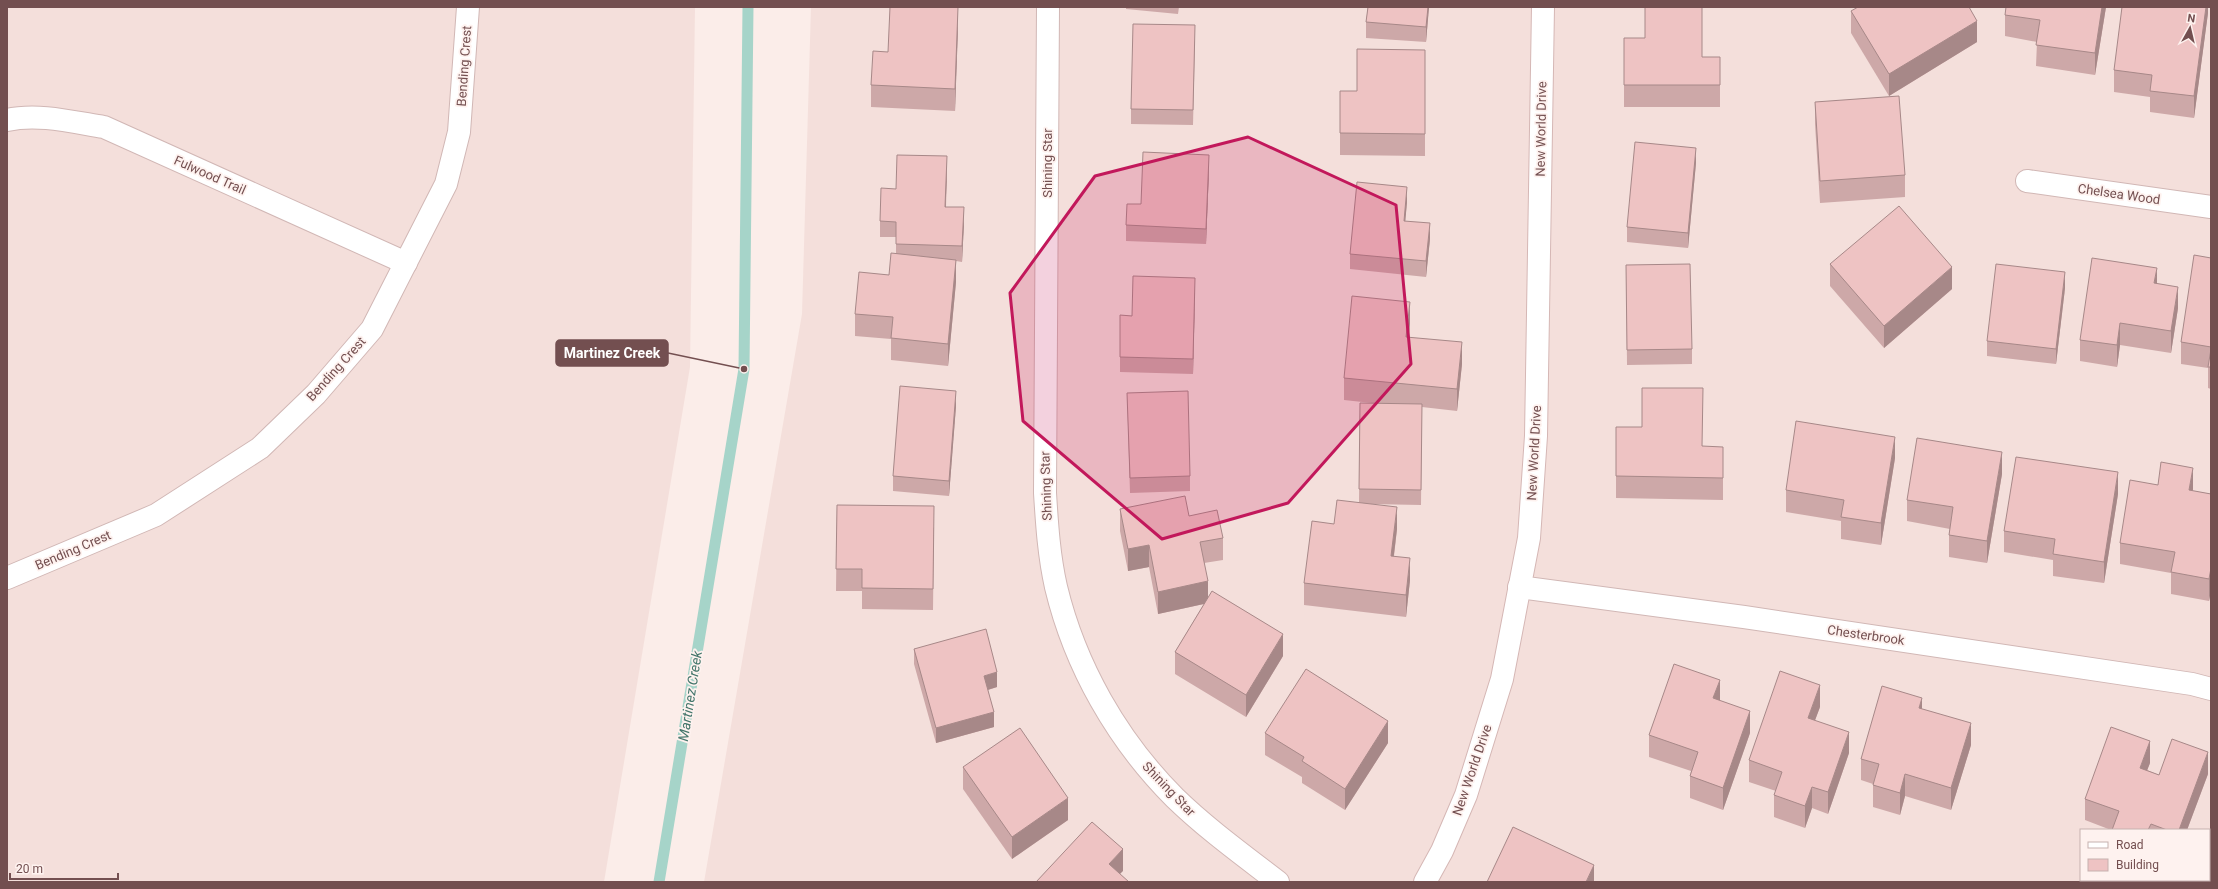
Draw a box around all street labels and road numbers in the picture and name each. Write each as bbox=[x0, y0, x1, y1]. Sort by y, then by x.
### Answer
street label: Bending Crest bbox=[454, 25, 474, 107]
street label: New World Drive bbox=[1533, 81, 1549, 177]
street label: Shining Star bbox=[1040, 128, 1055, 198]
street label: Fulwood Trail bbox=[172, 152, 248, 198]
street label: Chelsea Wood bbox=[2077, 181, 2161, 207]
street label: Bending Crest bbox=[303, 334, 369, 404]
street label: New World Drive bbox=[1524, 405, 1544, 501]
street label: Shining Star bbox=[1037, 450, 1055, 521]
street label: Bending Crest bbox=[33, 527, 113, 573]
street label: Chesterbrook bbox=[1826, 622, 1906, 648]
street label: New World Drive bbox=[1449, 722, 1495, 817]
street label: Shining Star bbox=[1139, 759, 1199, 820]

